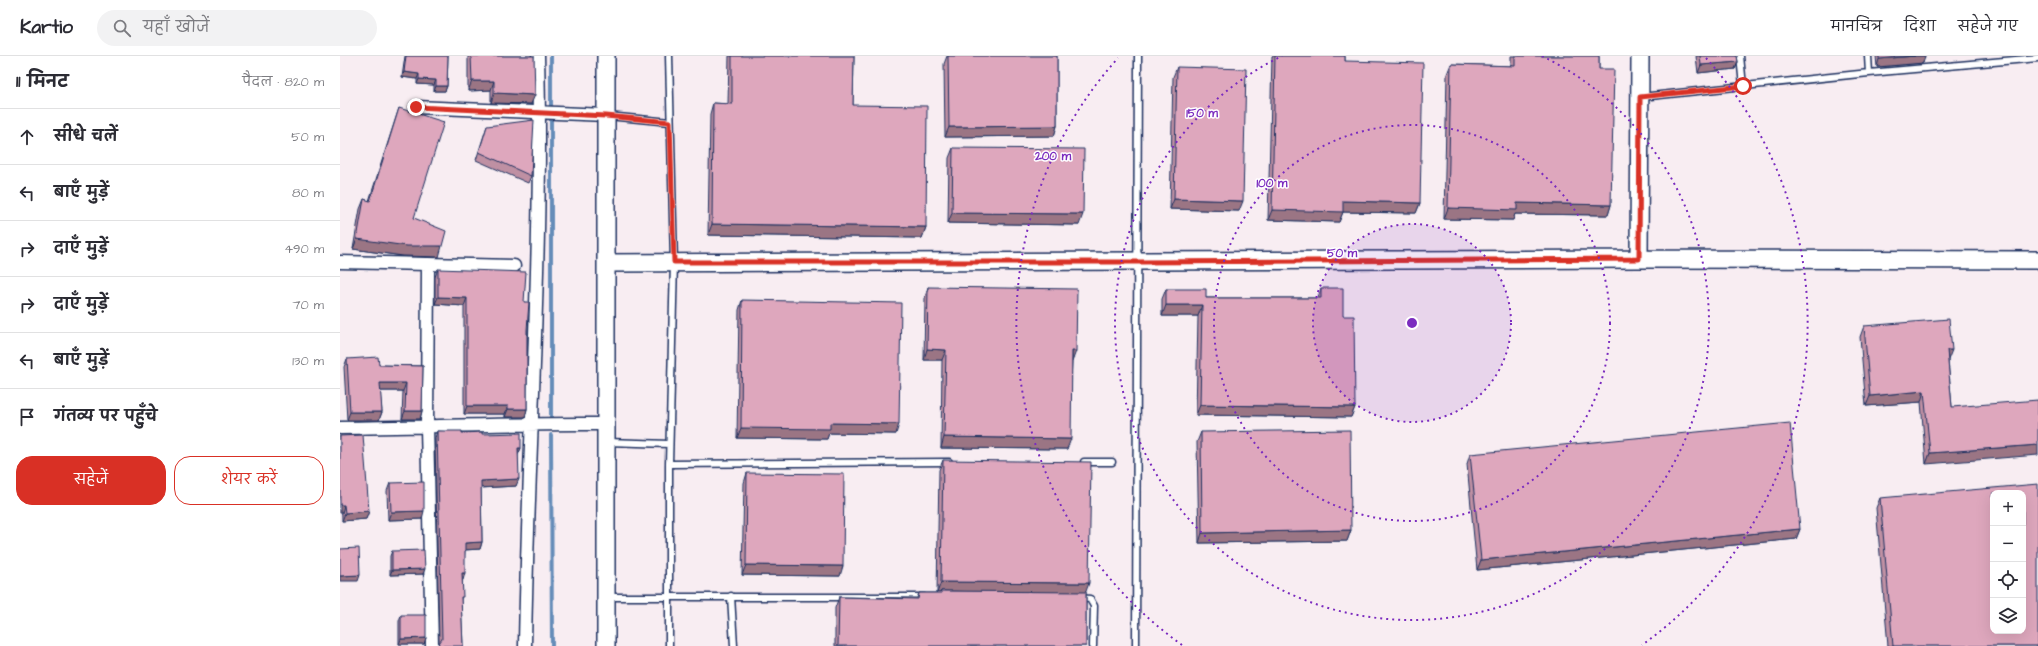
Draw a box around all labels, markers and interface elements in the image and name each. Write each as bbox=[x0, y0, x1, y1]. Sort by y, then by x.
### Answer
search box bbox=[97, 10, 377, 46]
text: Kartio bbox=[20, 14, 73, 41]
icon: search bbox=[111, 17, 133, 39]
text: यहाँ खोजें bbox=[143, 17, 210, 38]
text: मानचित्र bbox=[1831, 17, 1882, 37]
text: दिशा bbox=[1904, 17, 1936, 37]
text: सहेजे गए bbox=[1958, 17, 2018, 37]
text: 11 मिनट bbox=[16, 70, 68, 94]
text: पैदल · 820 m bbox=[242, 73, 324, 91]
route start bbox=[1734, 77, 1752, 95]
route end bbox=[407, 98, 425, 116]
text: 150 m bbox=[1186, 105, 1219, 122]
icon: ahead bbox=[16, 126, 38, 148]
text: सीधे चलें bbox=[54, 126, 118, 147]
text: 50 m bbox=[291, 128, 324, 146]
text: 200 m bbox=[1034, 148, 1072, 165]
text: 100 m bbox=[1257, 175, 1288, 192]
icon: left bbox=[16, 182, 38, 204]
text: बाएँ मुड़ें bbox=[54, 182, 109, 203]
text: 80 m bbox=[292, 184, 324, 202]
icon: right bbox=[16, 238, 38, 260]
text: दाएँ मुड़ें bbox=[54, 238, 108, 259]
text: 490 m bbox=[284, 240, 324, 258]
text: 50 m bbox=[1327, 245, 1358, 262]
icon: right bbox=[16, 294, 38, 316]
text: दाएँ मुड़ें bbox=[54, 294, 108, 315]
text: 70 m bbox=[292, 296, 324, 314]
centre of rings bbox=[1405, 316, 1419, 330]
icon: left bbox=[16, 350, 38, 372]
text: बाएँ मुड़ें bbox=[54, 350, 109, 371]
text: 130 m bbox=[292, 352, 324, 370]
icon: arrive bbox=[16, 406, 38, 428]
text: गंतव्य पर पहुँचे bbox=[54, 406, 157, 427]
button: सहेजें bbox=[16, 456, 166, 505]
button: शेयर करें bbox=[174, 456, 324, 505]
map controls bbox=[1990, 490, 2026, 634]
button: + bbox=[1990, 490, 2026, 526]
button: − bbox=[1990, 526, 2026, 562]
button: locate bbox=[1990, 562, 2026, 598]
button: layers bbox=[1990, 598, 2026, 634]

